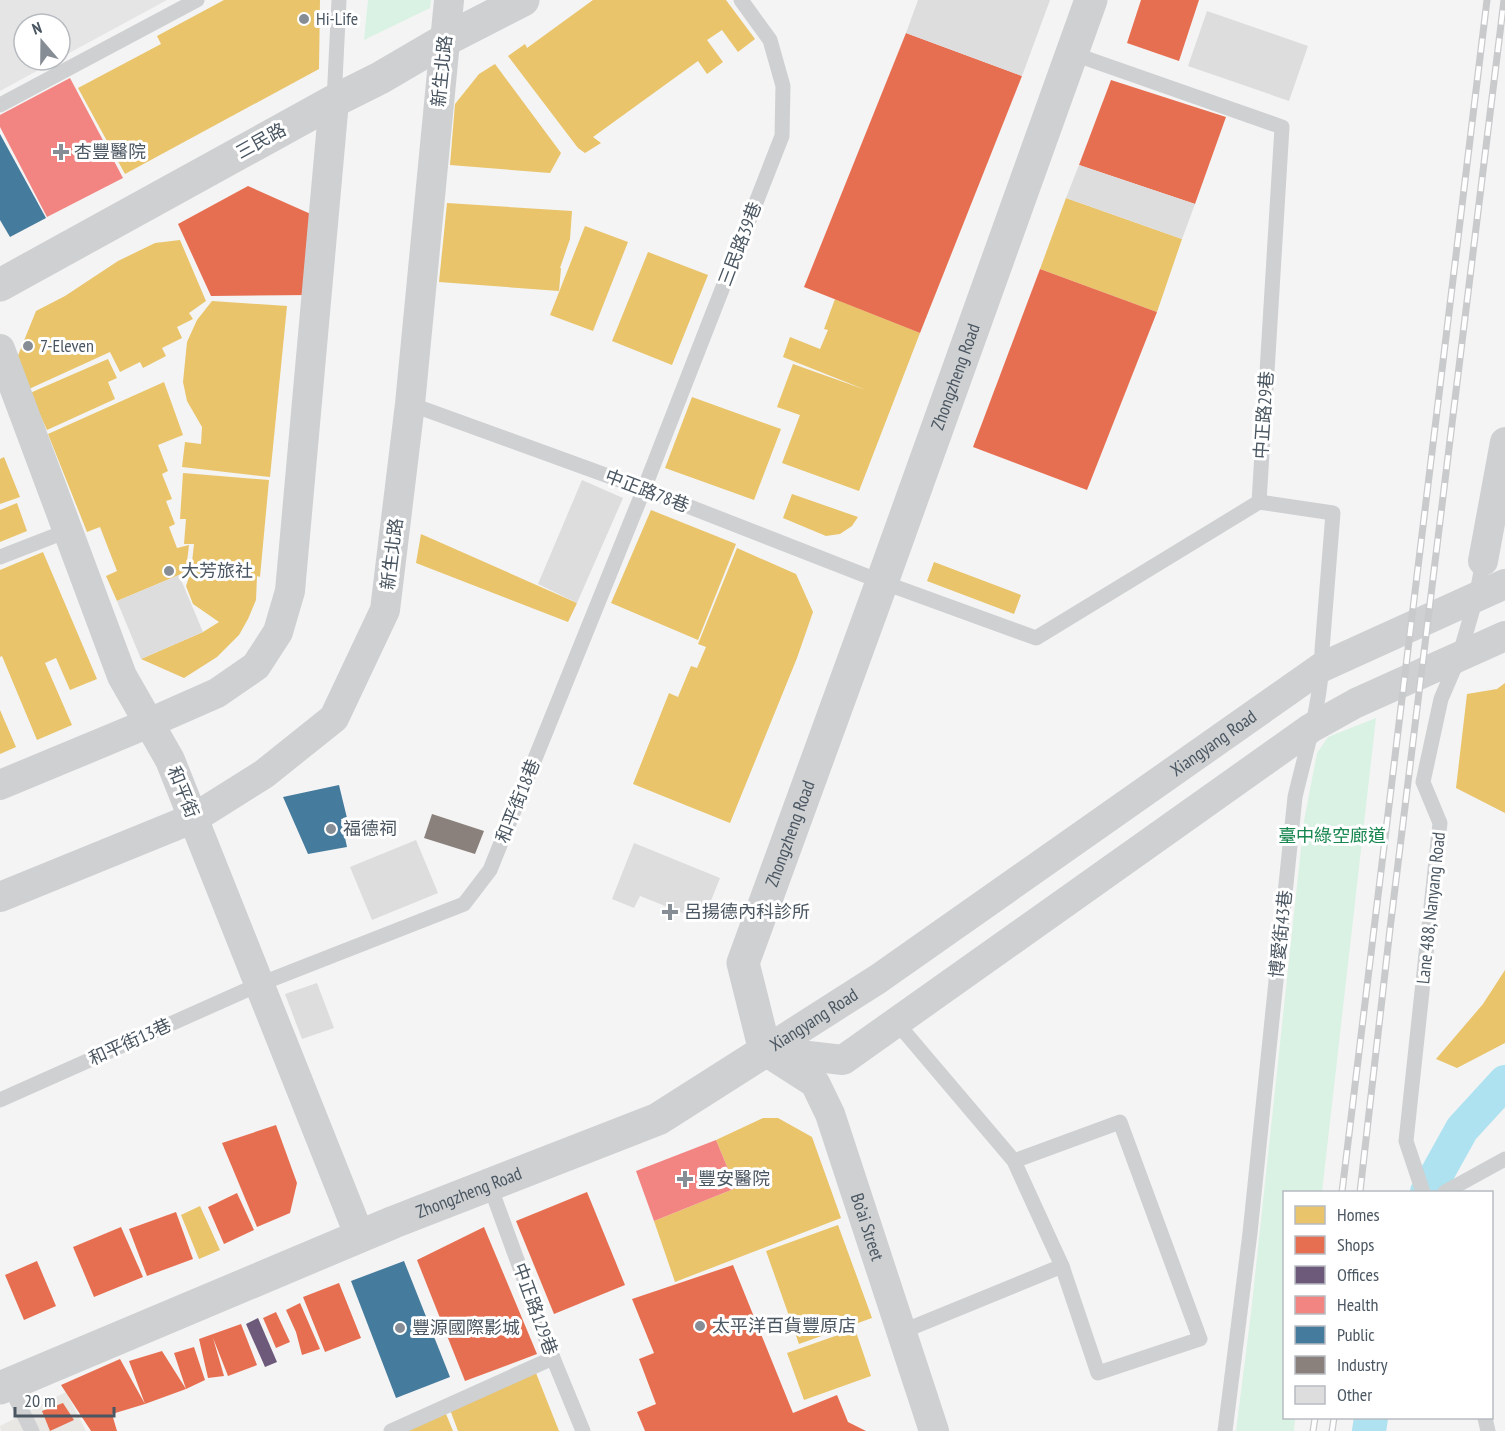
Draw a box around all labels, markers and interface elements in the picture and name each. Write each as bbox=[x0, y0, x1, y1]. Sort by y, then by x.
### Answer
place label: Hi-Life bbox=[316, 7, 358, 30]
north arrow bbox=[12, 12, 72, 72]
marker: Hi-Life bbox=[297, 12, 311, 26]
text: N bbox=[29, 17, 44, 39]
street label: 新生北路 bbox=[426, 34, 457, 108]
street label: 三民路 bbox=[232, 117, 290, 164]
place label: 杏豐醫院 bbox=[74, 140, 146, 163]
marker: 杏豐醫院 bbox=[52, 143, 70, 161]
street label: 三民路39巷 bbox=[713, 199, 766, 289]
street label: Zhongzheng Road bbox=[926, 320, 985, 433]
place label: 7-Eleven bbox=[40, 334, 94, 357]
marker: 7-Eleven bbox=[21, 339, 35, 353]
street label: 中正路29巷 bbox=[1249, 370, 1278, 460]
street label: 中正路78巷 bbox=[602, 464, 692, 517]
street label: 新生北路 bbox=[376, 517, 407, 591]
place label: 大芳旅社 bbox=[181, 559, 253, 582]
marker: 大芳旅社 bbox=[162, 564, 176, 578]
street label: Xiangyang Road bbox=[1166, 705, 1261, 781]
street label: 和平街18巷 bbox=[490, 756, 545, 846]
street label: 和平街 bbox=[163, 762, 204, 821]
street label: Zhongzheng Road bbox=[760, 777, 820, 890]
place label: 福德祠 bbox=[343, 817, 397, 840]
marker: 福德祠 bbox=[324, 822, 338, 836]
park label: 臺中綠空廊道 bbox=[1278, 824, 1386, 847]
street label: Lane 488, Nanyang Road bbox=[1411, 831, 1450, 985]
street label: 博愛街43巷 bbox=[1264, 889, 1297, 979]
place label: 呂揚德內科診所 bbox=[684, 900, 810, 923]
marker: 呂揚德內科診所 bbox=[661, 903, 679, 921]
street label: Xiangyang Road bbox=[765, 983, 862, 1056]
street label: 和平街13巷 bbox=[85, 1013, 175, 1070]
street label: Zhongzheng Road bbox=[413, 1161, 525, 1223]
place label: 豐安醫院 bbox=[698, 1167, 770, 1190]
marker: 豐安醫院 bbox=[676, 1170, 694, 1188]
street label: Bo’ai Street bbox=[846, 1190, 889, 1264]
legend bbox=[1283, 1191, 1493, 1419]
text: Homes bbox=[1337, 1203, 1380, 1226]
text: Shops bbox=[1337, 1233, 1374, 1256]
street label: 中正路129巷 bbox=[508, 1260, 563, 1358]
text: Offices bbox=[1337, 1263, 1379, 1286]
text: Health bbox=[1337, 1293, 1378, 1316]
place label: 太平洋百貨豐原店 bbox=[712, 1314, 856, 1337]
place label: 豐源國際影城 bbox=[412, 1316, 520, 1339]
marker: 太平洋百貨豐原店 bbox=[693, 1319, 707, 1333]
marker: 豐源國際影城 bbox=[393, 1321, 407, 1335]
text: Public bbox=[1337, 1323, 1375, 1346]
text: Industry bbox=[1337, 1353, 1388, 1376]
scale bar bbox=[15, 1380, 114, 1418]
text: Other bbox=[1337, 1383, 1372, 1406]
text: 20 m bbox=[24, 1389, 56, 1412]

